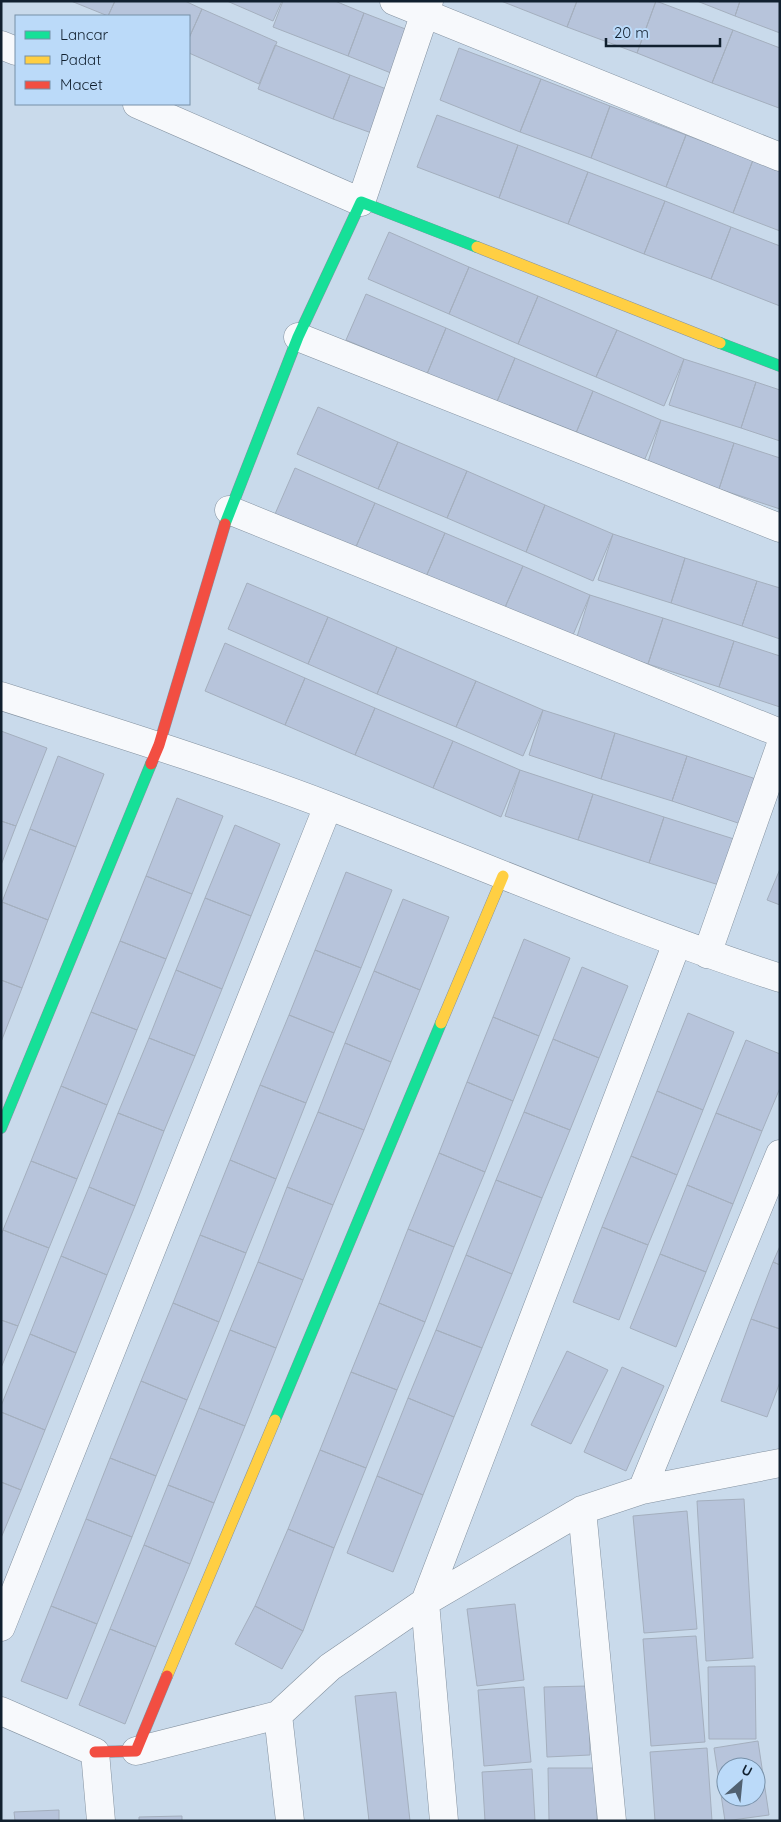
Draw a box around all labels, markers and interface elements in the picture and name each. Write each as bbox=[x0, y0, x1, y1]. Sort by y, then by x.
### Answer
legend bbox=[15, 15, 190, 105]
scale bar bbox=[606, 15, 720, 47]
text: 20 m bbox=[614, 23, 649, 42]
text: Lancar bbox=[60, 25, 109, 44]
text: Padat bbox=[60, 50, 101, 69]
text: Macet bbox=[60, 75, 103, 94]
north arrow bbox=[716, 1757, 766, 1807]
text: U bbox=[738, 1760, 755, 1781]

